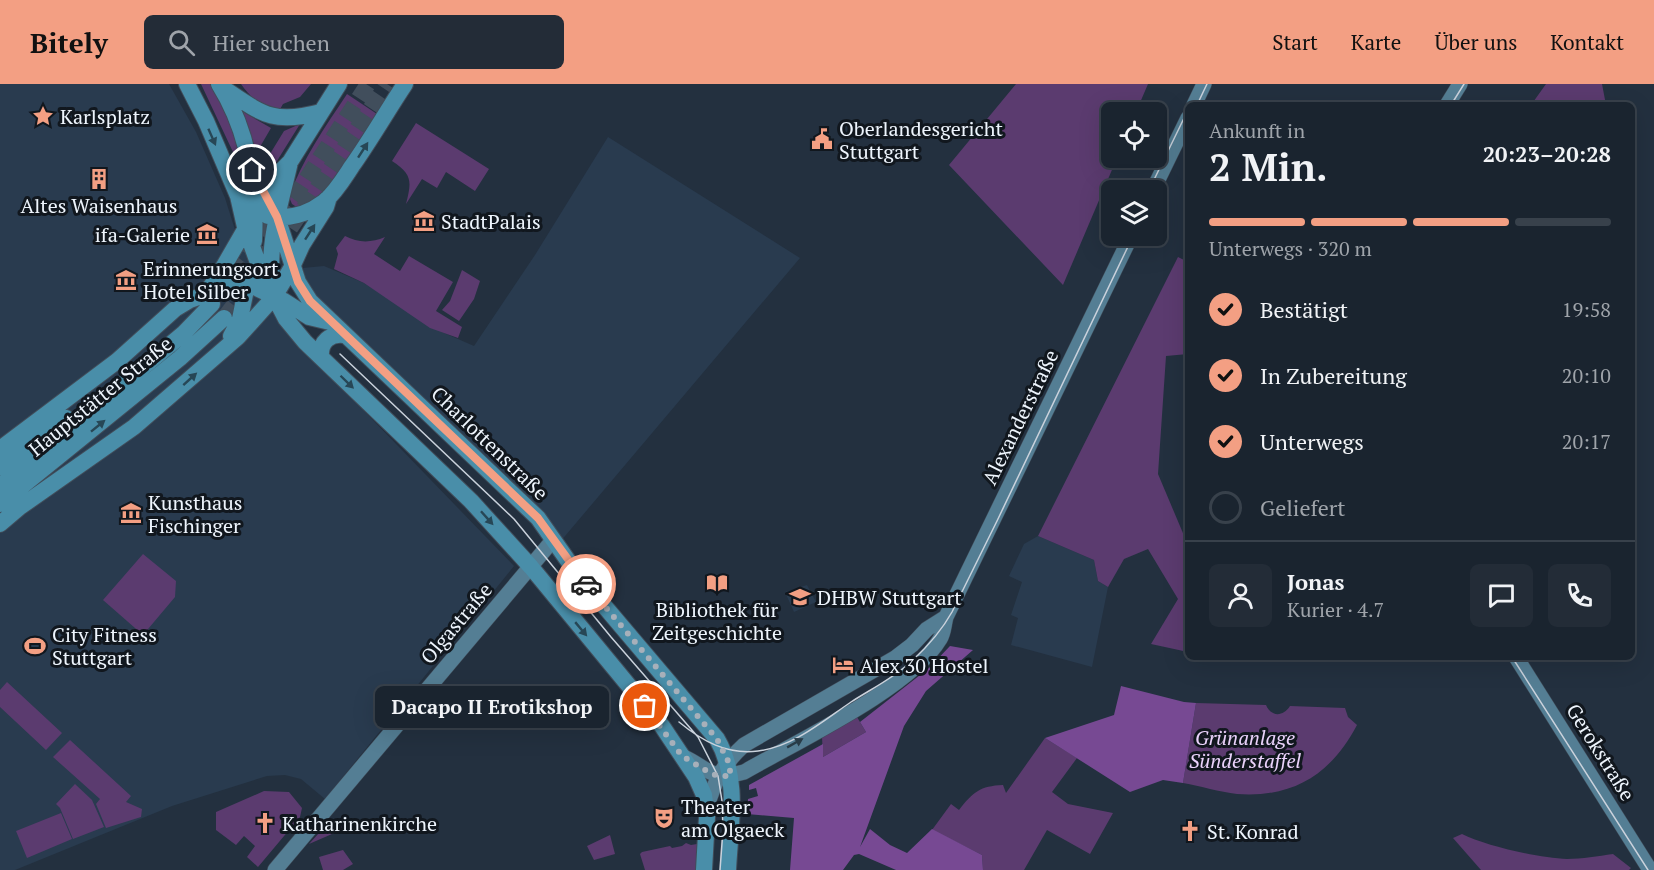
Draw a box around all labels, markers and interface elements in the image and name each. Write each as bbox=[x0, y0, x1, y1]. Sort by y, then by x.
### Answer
search box bbox=[144, 15, 564, 69]
text: Bitely bbox=[30, 24, 108, 61]
icon: search bbox=[165, 26, 198, 59]
text: Hier suchen bbox=[213, 28, 330, 57]
text: Start bbox=[1272, 28, 1318, 56]
text: Karte bbox=[1351, 28, 1401, 56]
text: Über uns bbox=[1434, 28, 1517, 56]
text: Kontakt bbox=[1550, 28, 1624, 56]
map controls bbox=[1101, 102, 1167, 246]
button: locate bbox=[1101, 102, 1167, 168]
place label: Karlsplatz bbox=[60, 103, 150, 130]
place icon: Karlsplatz bbox=[31, 104, 55, 128]
place label: Oberlandesgericht Stuttgart bbox=[839, 115, 1004, 165]
text: Ankunft in bbox=[1209, 117, 1305, 144]
public building icon: Oberlandesgericht Stuttgart bbox=[810, 127, 834, 151]
one-way arrow bbox=[208, 128, 217, 145]
text: 20:23–20:28 bbox=[1483, 139, 1611, 168]
text: 2 Min. bbox=[1209, 140, 1327, 192]
one-way arrow bbox=[357, 142, 369, 158]
pin bbox=[226, 144, 277, 195]
icon: home bbox=[235, 153, 268, 186]
building icon: Altes Waisenhaus bbox=[87, 167, 111, 191]
button: layers bbox=[1101, 180, 1167, 246]
place label: Altes Waisenhaus bbox=[21, 192, 177, 219]
place label: StadtPalais bbox=[441, 208, 541, 235]
museum icon: StadtPalais bbox=[412, 209, 436, 233]
place label: ifa-Galerie bbox=[95, 221, 190, 248]
museum icon: ifa-Galerie bbox=[195, 222, 219, 246]
one-way arrow bbox=[304, 224, 315, 240]
text: Unterwegs · 320 m bbox=[1209, 235, 1372, 262]
place label: Erinnerungsort Hotel Silber bbox=[143, 255, 279, 305]
museum icon: Erinnerungsort Hotel Silber bbox=[114, 268, 138, 292]
icon: check bbox=[1209, 293, 1242, 326]
text: Bestätigt bbox=[1260, 295, 1348, 324]
text: 19:58 bbox=[1562, 296, 1611, 323]
street label: Hauptstätter Straße bbox=[23, 330, 177, 462]
street label: Alexanderstraße bbox=[976, 345, 1064, 489]
icon: check bbox=[1209, 359, 1242, 392]
text: In Zubereitung bbox=[1260, 361, 1407, 390]
text: 20:10 bbox=[1562, 362, 1611, 389]
one-way arrow bbox=[183, 372, 198, 386]
one-way arrow bbox=[339, 375, 354, 389]
street label: Charlottenstraße bbox=[426, 380, 554, 506]
one-way arrow bbox=[90, 420, 105, 433]
icon: check bbox=[1209, 425, 1242, 458]
text: Unterwegs bbox=[1260, 427, 1364, 456]
text: 20:17 bbox=[1562, 428, 1611, 455]
place label: Kunsthaus Fischinger bbox=[148, 489, 242, 539]
text: Geliefert bbox=[1260, 493, 1345, 522]
museum icon: Kunsthaus Fischinger bbox=[119, 501, 143, 525]
one-way arrow bbox=[480, 510, 493, 525]
courier bbox=[556, 554, 616, 614]
button: person bbox=[1209, 564, 1272, 627]
button: chat bbox=[1470, 564, 1533, 627]
button: phone bbox=[1548, 564, 1611, 627]
text: Jonas bbox=[1287, 567, 1344, 596]
icon: car bbox=[570, 568, 603, 601]
library icon: Bibliothek für Zeitgeschichte bbox=[705, 571, 729, 595]
street label: Olgastraße bbox=[414, 577, 498, 669]
place label: DHBW Stuttgart bbox=[817, 584, 962, 611]
school or university icon: DHBW Stuttgart bbox=[788, 585, 812, 609]
place label: Bibliothek für Zeitgeschichte bbox=[652, 596, 782, 646]
text: Kurier · 4.7 bbox=[1287, 596, 1384, 623]
place label: City Fitness Stuttgart bbox=[52, 621, 157, 671]
one-way arrow bbox=[575, 621, 588, 637]
sports icon: City Fitness Stuttgart bbox=[23, 634, 47, 658]
place label: Alex 30 Hostel bbox=[860, 652, 989, 679]
hotel icon: Alex 30 Hostel bbox=[831, 653, 855, 677]
pin bbox=[619, 680, 670, 731]
callout: Dacapo II Erotikshop bbox=[375, 685, 609, 727]
icon: bag bbox=[628, 689, 661, 722]
text: Dacapo II Erotikshop bbox=[391, 693, 593, 720]
street label: Gerokstraße bbox=[1561, 698, 1641, 806]
park label: Grünanlage Sünderstaffel bbox=[1189, 724, 1302, 774]
one-way arrow bbox=[787, 738, 804, 748]
place label: Theater am Olgaeck bbox=[681, 793, 785, 843]
theatre icon: Theater am Olgaeck bbox=[652, 806, 676, 830]
place label: Katharinenkirche bbox=[282, 810, 437, 837]
church icon: Katharinenkirche bbox=[253, 811, 277, 835]
place label: St. Konrad bbox=[1207, 818, 1299, 845]
church icon: St. Konrad bbox=[1178, 819, 1202, 843]

